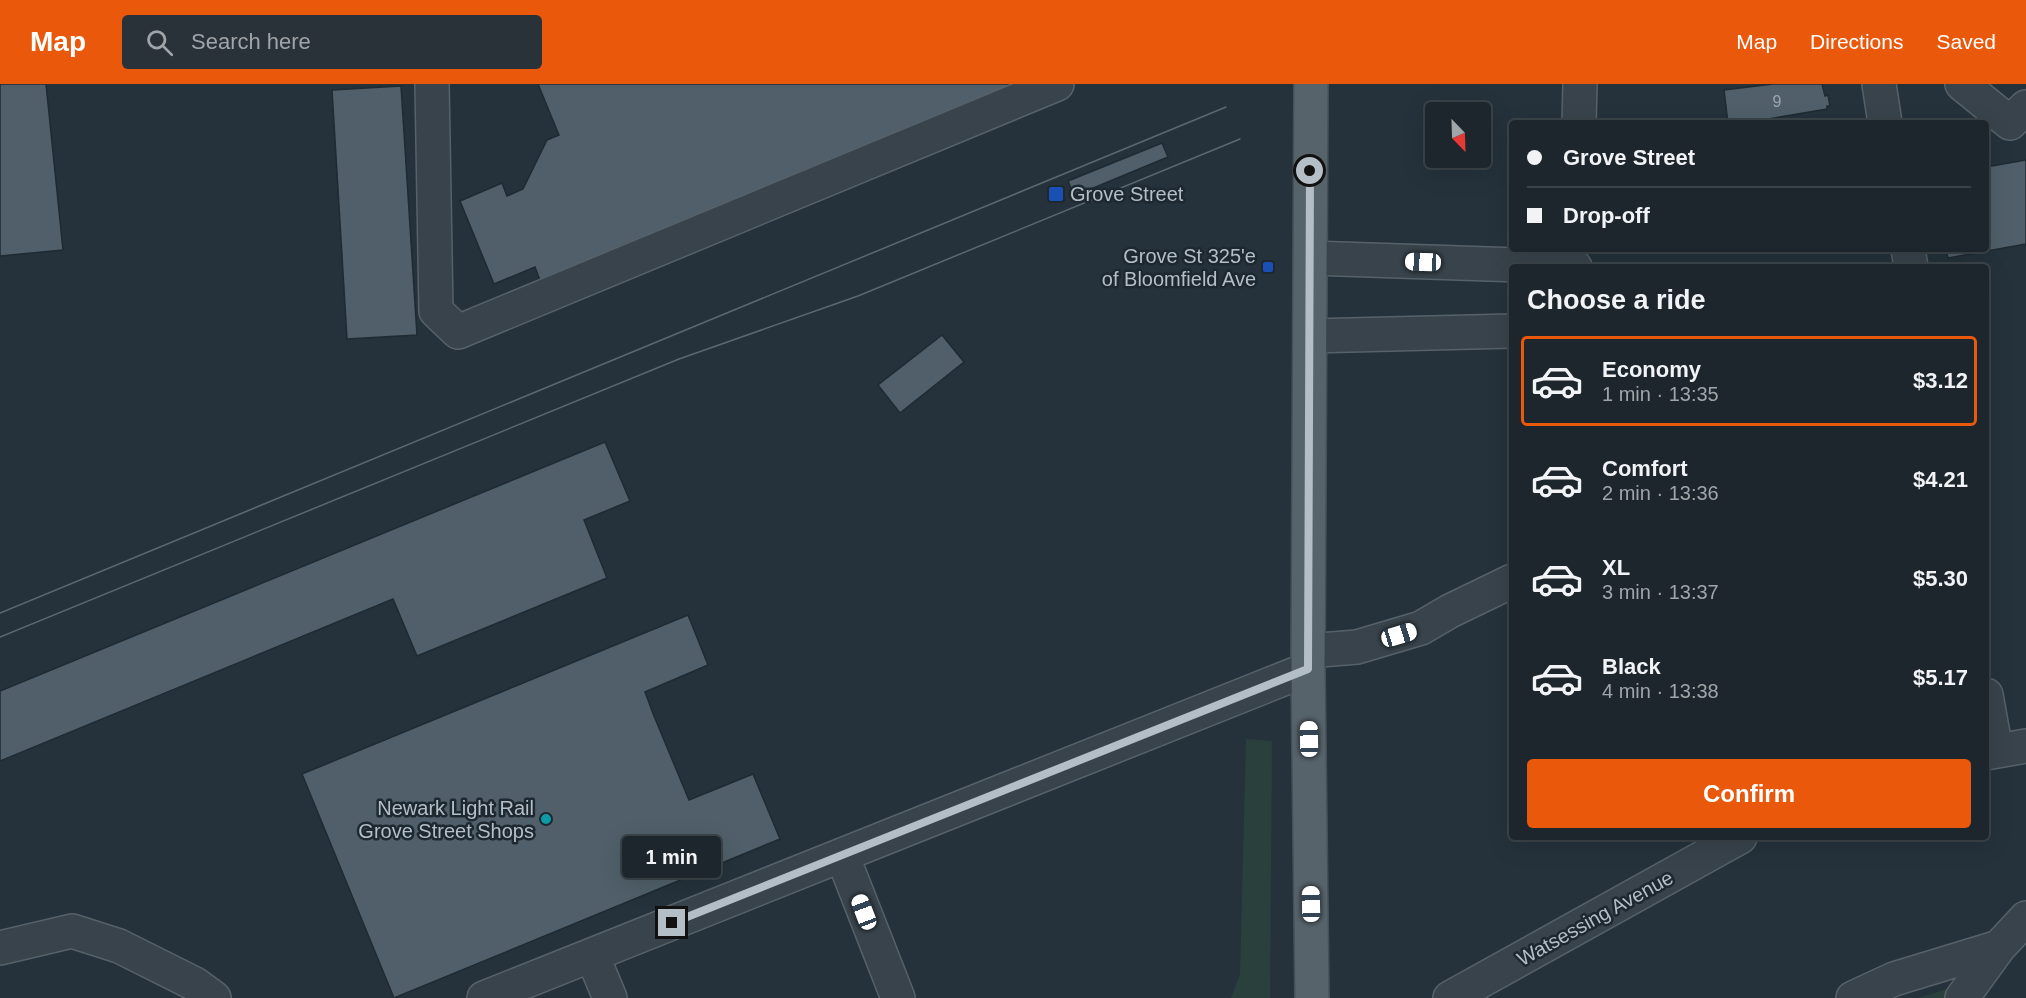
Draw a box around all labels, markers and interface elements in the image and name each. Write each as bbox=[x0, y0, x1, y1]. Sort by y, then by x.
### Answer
search box bbox=[122, 15, 542, 69]
text: Map bbox=[30, 26, 86, 57]
icon: search bbox=[143, 26, 176, 59]
text: Search here bbox=[191, 29, 311, 54]
text: Map bbox=[1736, 30, 1777, 53]
text: Directions bbox=[1810, 30, 1903, 53]
text: Saved bbox=[1936, 30, 1996, 53]
house number: 9 bbox=[1773, 93, 1782, 110]
north arrow bbox=[1425, 102, 1491, 168]
map controls bbox=[1425, 102, 1491, 168]
text: Grove Street bbox=[1563, 145, 1695, 170]
route start bbox=[1296, 157, 1323, 184]
place label: Grove Street bbox=[1070, 183, 1184, 205]
marker: Grove Street bbox=[1047, 185, 1065, 203]
text: Drop-off bbox=[1563, 203, 1650, 228]
place label: Grove St 325'e of Bloomfield Ave bbox=[1102, 245, 1256, 290]
car bbox=[1405, 252, 1441, 272]
marker: Grove St 325'e of Bloomfield Ave bbox=[1261, 260, 1275, 274]
text: Choose a ride bbox=[1527, 285, 1706, 315]
icon: car bbox=[1530, 354, 1584, 408]
text: Economy bbox=[1602, 357, 1701, 382]
text: $3.12 bbox=[1913, 368, 1968, 393]
text: 1 min · 13:35 bbox=[1602, 383, 1719, 405]
icon: car bbox=[1530, 453, 1584, 507]
text: Comfort bbox=[1602, 456, 1688, 481]
text: $4.21 bbox=[1913, 467, 1968, 492]
text: 2 min · 13:36 bbox=[1602, 482, 1719, 504]
icon: car bbox=[1530, 552, 1584, 606]
text: XL bbox=[1602, 555, 1630, 580]
text: $5.30 bbox=[1913, 566, 1968, 591]
text: 3 min · 13:37 bbox=[1602, 581, 1719, 603]
car bbox=[1379, 621, 1419, 649]
icon: car bbox=[1530, 651, 1584, 705]
text: Black bbox=[1602, 654, 1661, 679]
text: $5.17 bbox=[1913, 665, 1968, 690]
text: 4 min · 13:38 bbox=[1602, 680, 1719, 702]
car bbox=[1300, 721, 1318, 757]
button: Confirm bbox=[1527, 759, 1971, 828]
place label: Newark Light Rail Grove Street Shops bbox=[358, 797, 534, 842]
marker: Newark Light Rail Grove Street Shops bbox=[539, 812, 553, 826]
callout: 1 min bbox=[622, 836, 722, 878]
text: 1 min bbox=[645, 846, 698, 868]
street label: Watsessing Avenue bbox=[1513, 866, 1677, 970]
car bbox=[1302, 886, 1320, 922]
car bbox=[849, 892, 879, 932]
route end bbox=[658, 909, 685, 936]

